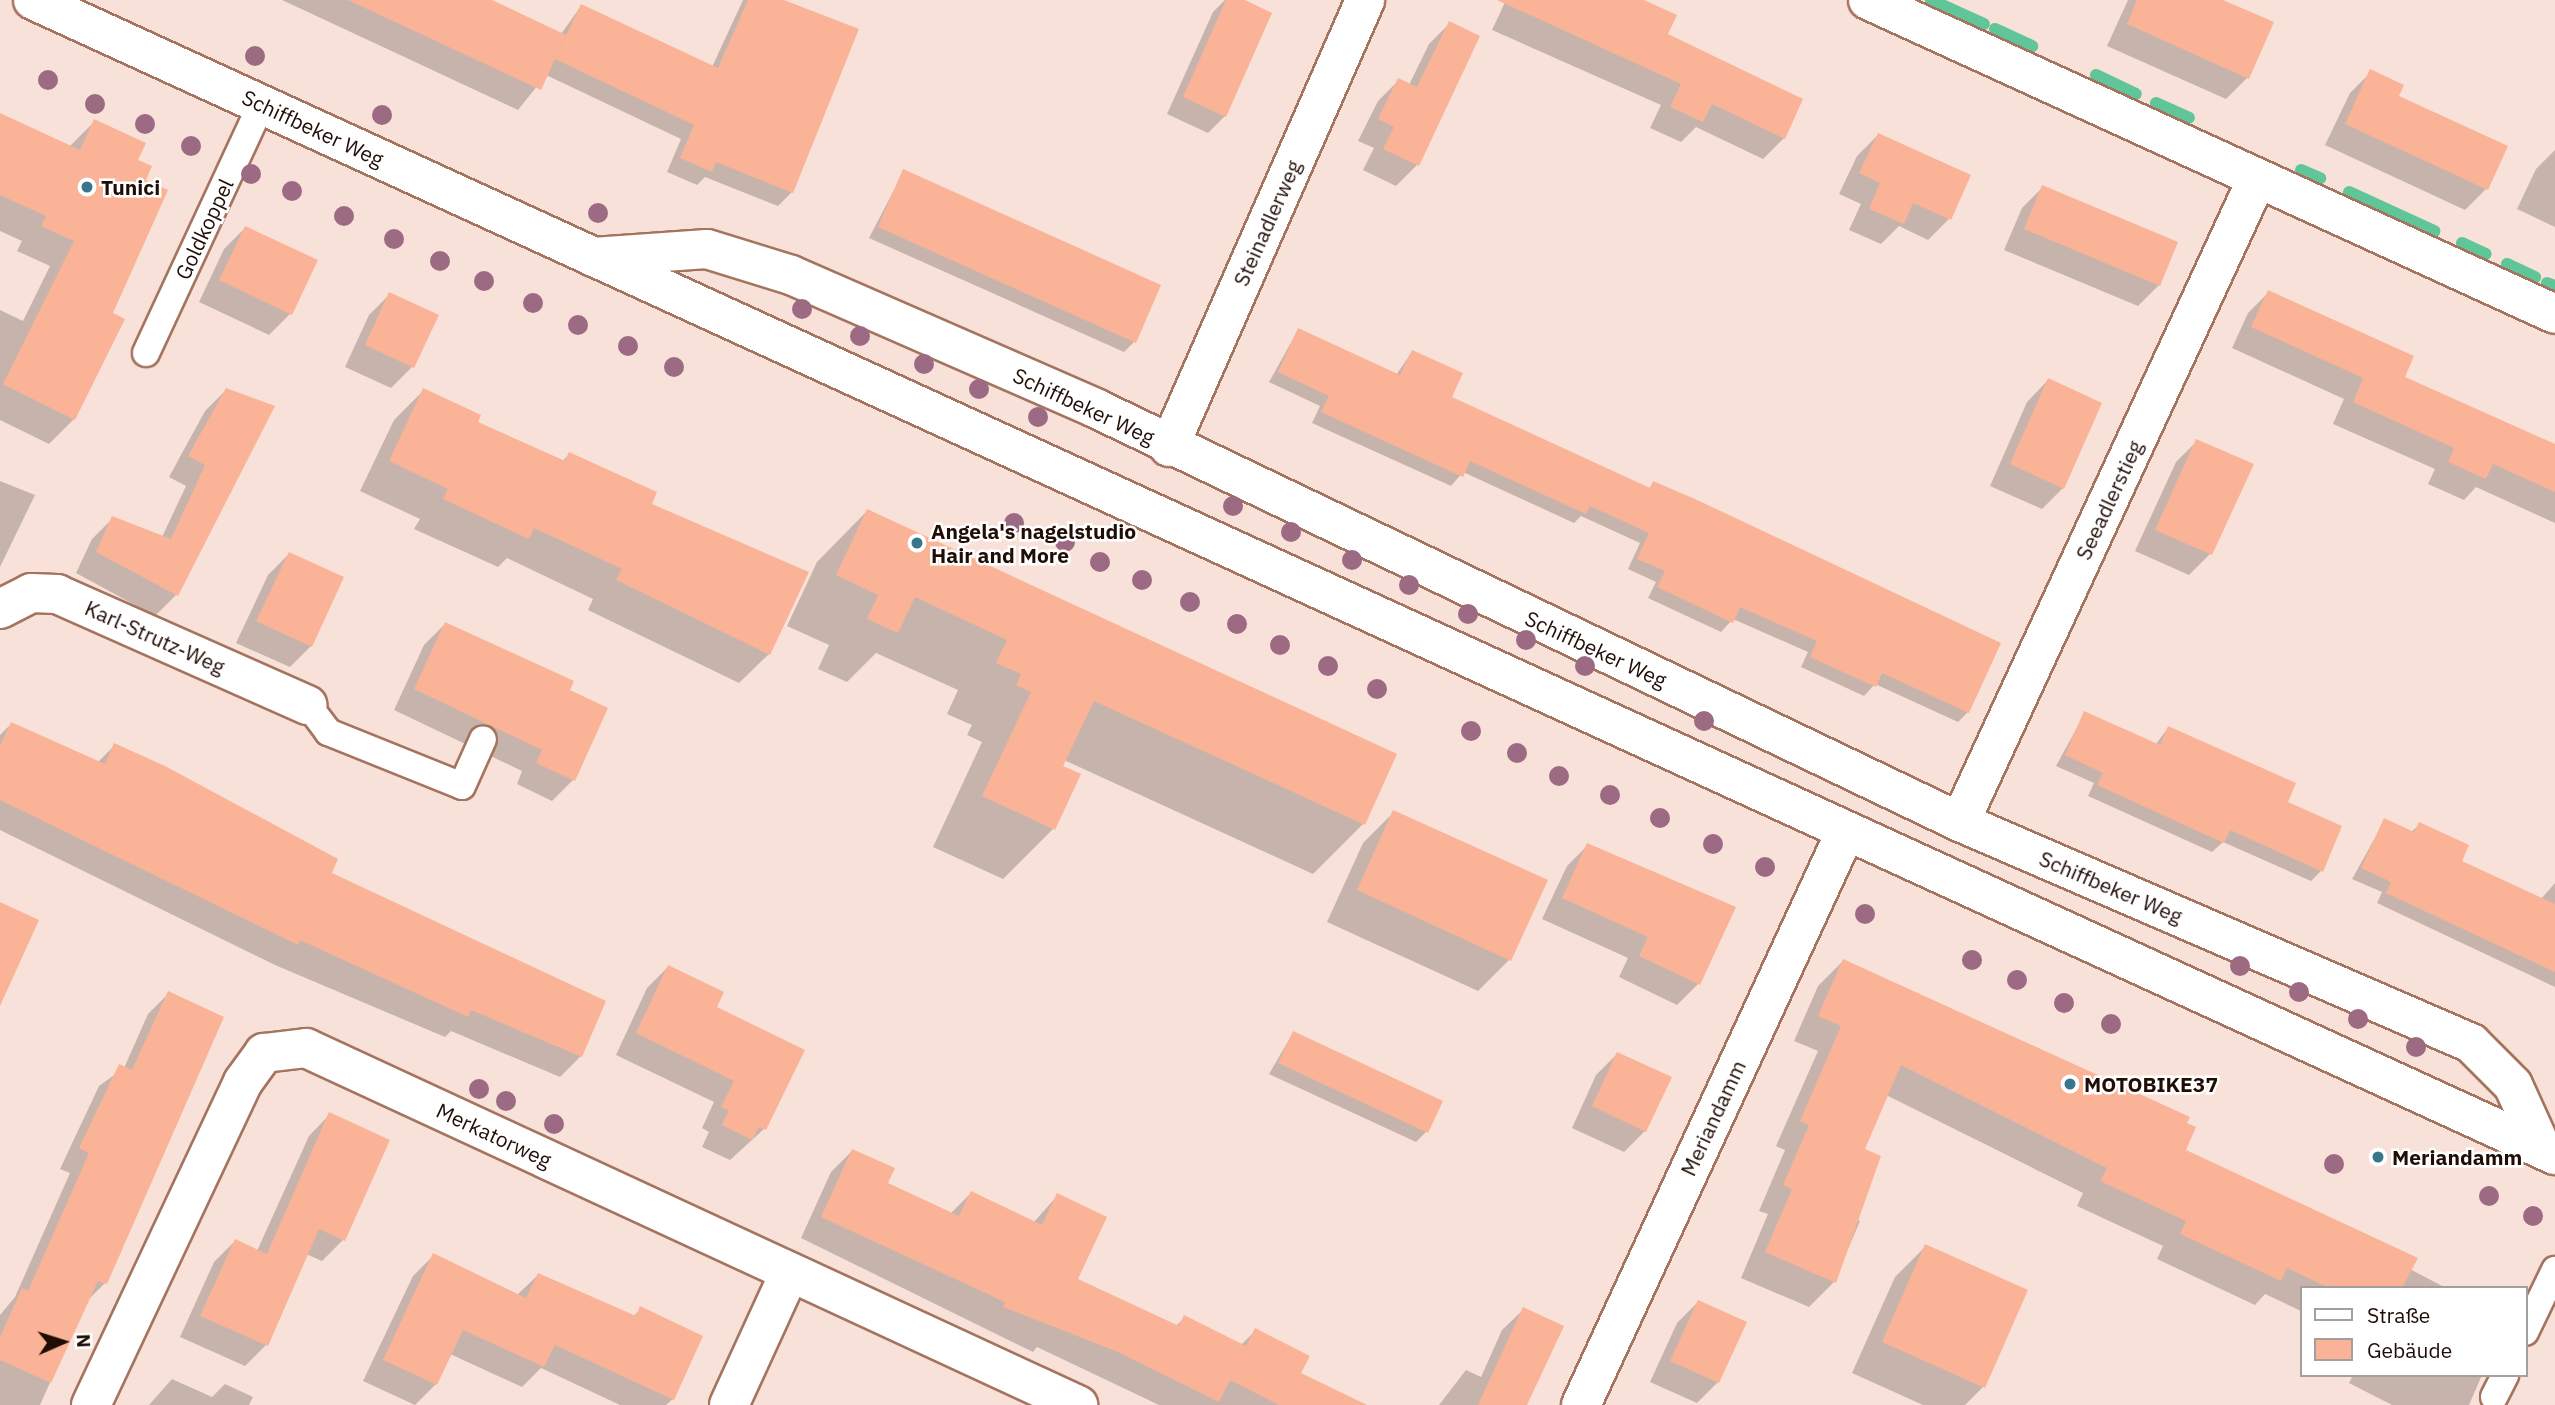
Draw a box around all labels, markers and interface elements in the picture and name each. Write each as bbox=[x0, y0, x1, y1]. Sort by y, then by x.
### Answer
street label: Schiffbeker Weg bbox=[238, 84, 388, 172]
street label: Steinadlerweg bbox=[1228, 156, 1306, 290]
place label: Tunici bbox=[101, 174, 160, 200]
street label: Goldkoppel bbox=[170, 175, 238, 283]
marker: Tunici bbox=[79, 179, 95, 195]
street label: Schiffbeker Weg bbox=[1009, 362, 1159, 450]
street label: Seeadlerstieg bbox=[2070, 436, 2148, 564]
place label: Angela's nagelstudio Hair and More bbox=[931, 518, 1136, 568]
marker: Angela's nagelstudio Hair and More bbox=[909, 535, 925, 551]
street label: Karl-Strutz-Weg bbox=[81, 595, 229, 679]
street label: Schiffbeker Weg bbox=[1521, 605, 1671, 693]
street label: Schiffbeker Weg bbox=[2036, 845, 2186, 929]
street label: Meriandamm bbox=[1675, 1056, 1751, 1180]
place label: MOTOBIKE37 bbox=[2084, 1071, 2218, 1097]
marker: MOTOBIKE37 bbox=[2062, 1076, 2078, 1092]
street label: Merkatorweg bbox=[433, 1097, 555, 1173]
place label: Meriandamm bbox=[2392, 1144, 2522, 1170]
marker: Meriandamm bbox=[2370, 1149, 2386, 1165]
legend bbox=[2300, 1286, 2527, 1377]
text: Straße bbox=[2367, 1301, 2430, 1329]
north arrow bbox=[28, 1307, 98, 1377]
text: N bbox=[72, 1333, 96, 1348]
text: Gebäude bbox=[2367, 1336, 2452, 1364]

